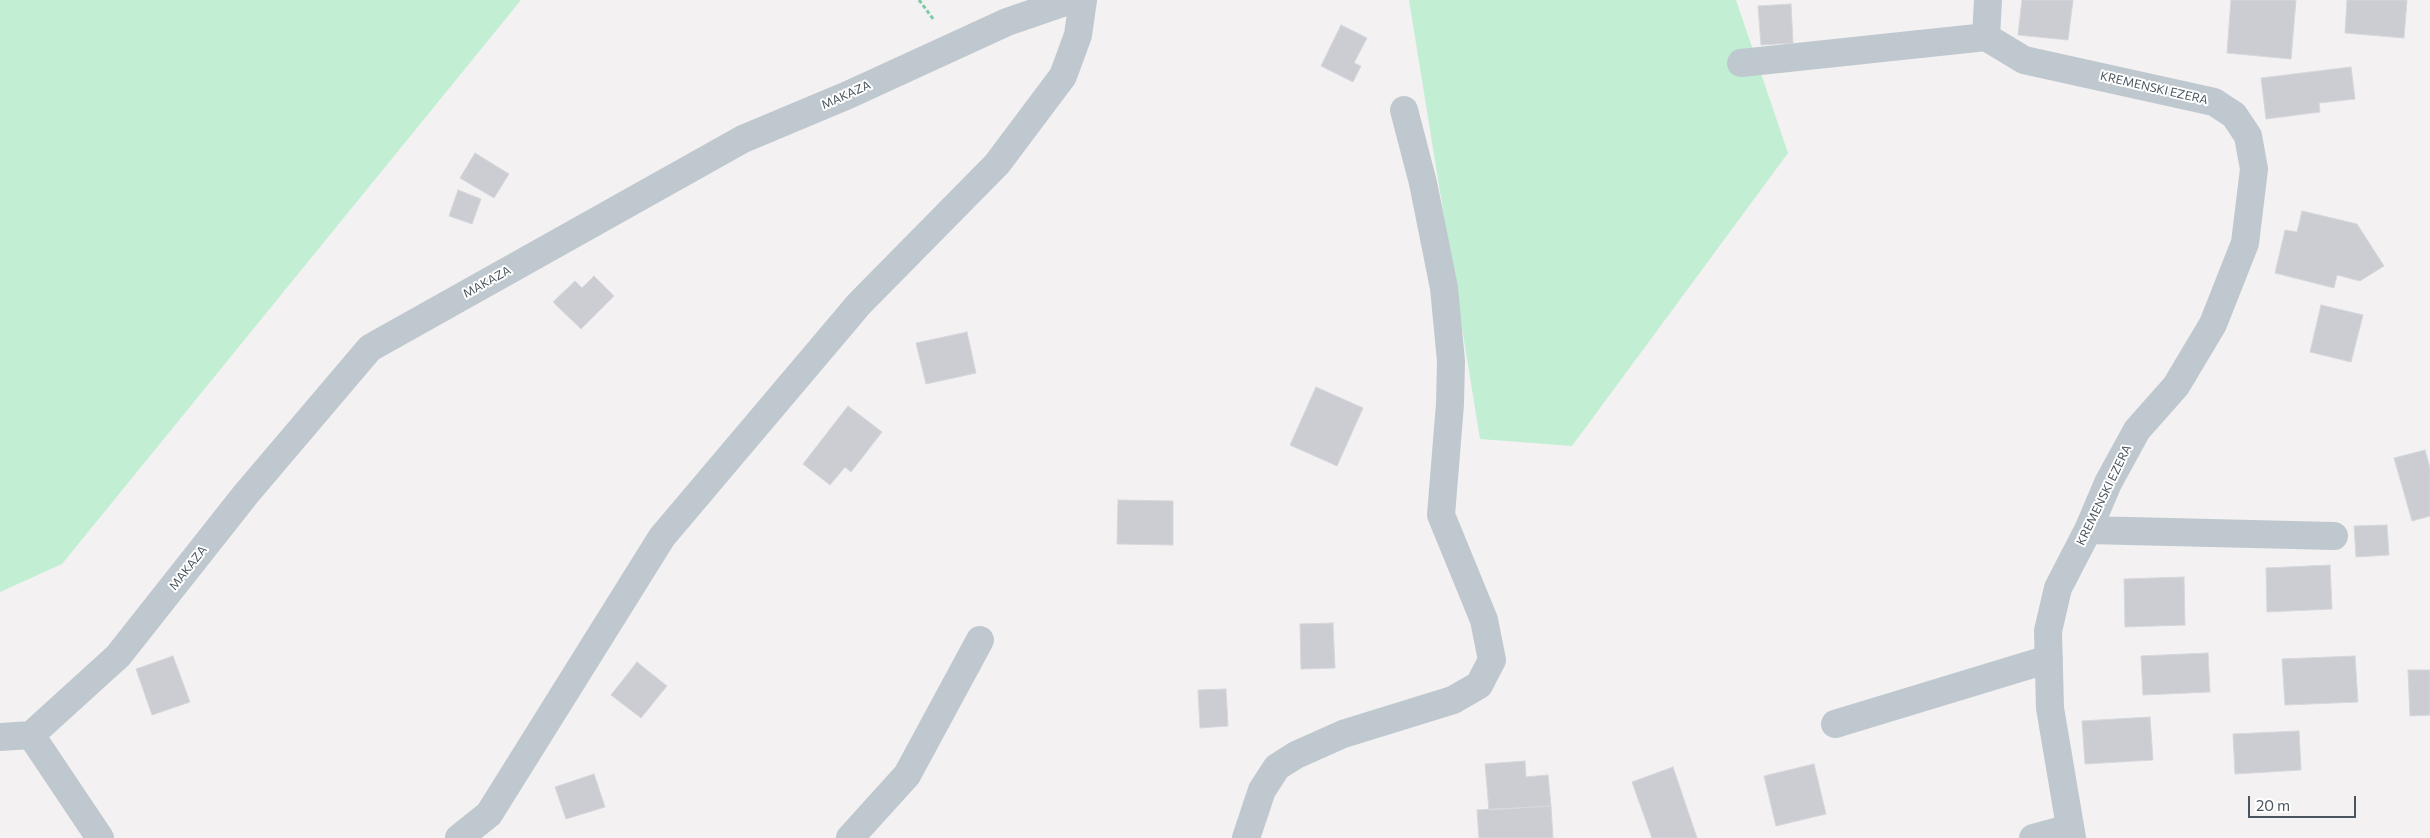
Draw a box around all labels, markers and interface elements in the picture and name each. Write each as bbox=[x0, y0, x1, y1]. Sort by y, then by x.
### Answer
street label: KREMENSKI EZERA bbox=[2099, 69, 2209, 107]
street label: MAKAZA bbox=[819, 78, 873, 112]
street label: MAKAZA bbox=[461, 263, 513, 301]
street label: KREMENSKI EZERA bbox=[2073, 442, 2135, 548]
street label: MAKAZA bbox=[166, 543, 210, 593]
scale bar bbox=[2250, 786, 2358, 818]
text: 20 m bbox=[2256, 796, 2290, 814]

